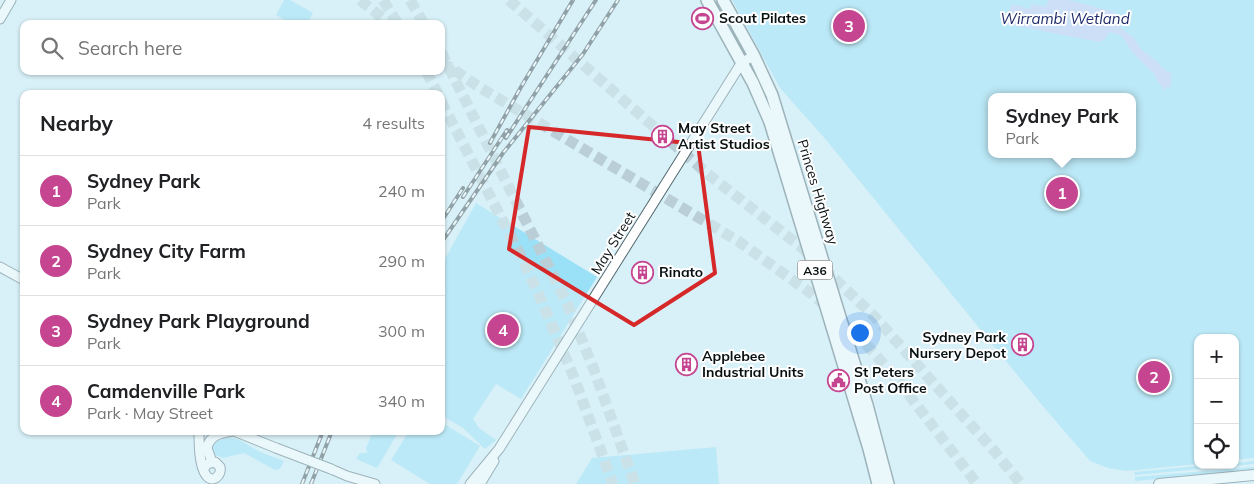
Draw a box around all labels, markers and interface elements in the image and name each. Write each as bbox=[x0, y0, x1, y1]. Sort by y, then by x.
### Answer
sports icon: Scout Pilates bbox=[691, 6, 715, 30]
pin: 3 bbox=[833, 7, 865, 45]
place label: Scout Pilates bbox=[719, 9, 806, 27]
water label: Wirrambi Wetland bbox=[1000, 9, 1130, 28]
search box bbox=[20, 20, 445, 75]
icon: search bbox=[38, 34, 66, 62]
text: Search here bbox=[78, 36, 182, 60]
popup bbox=[988, 93, 1136, 158]
text: Sydney Park bbox=[1005, 104, 1119, 128]
text: Nearby bbox=[40, 110, 113, 136]
text: 4 results bbox=[362, 113, 425, 133]
place label: May Street Artist Studios bbox=[678, 119, 770, 153]
building icon: May Street Artist Studios bbox=[650, 124, 674, 148]
text: Park bbox=[1005, 128, 1039, 148]
street label: Princes Highway bbox=[793, 137, 843, 247]
text: Sydney Park bbox=[87, 169, 200, 193]
pin: 1 bbox=[1046, 174, 1078, 212]
text: 1 bbox=[51, 181, 61, 201]
text: 240 m bbox=[378, 181, 425, 201]
text: Park bbox=[87, 193, 121, 213]
street label: May Street bbox=[587, 208, 639, 278]
text: Sydney City Farm bbox=[87, 239, 246, 263]
text: 2 bbox=[51, 251, 61, 271]
text: 290 m bbox=[378, 251, 425, 271]
building icon: Rinato bbox=[631, 260, 655, 284]
road number: A36 bbox=[798, 260, 832, 280]
text: Park bbox=[87, 263, 121, 283]
place label: Rinato bbox=[659, 263, 703, 281]
text: Sydney Park Playground bbox=[87, 309, 310, 333]
pin: 4 bbox=[487, 311, 519, 349]
your location bbox=[847, 320, 873, 346]
text: 3 bbox=[51, 321, 61, 341]
text: 300 m bbox=[378, 321, 425, 341]
place label: Sydney Park Nursery Depot bbox=[909, 328, 1007, 362]
text: Park bbox=[87, 333, 121, 353]
building icon: Sydney Park Nursery Depot bbox=[1010, 333, 1034, 357]
map controls bbox=[1194, 334, 1239, 469]
button: + bbox=[1194, 334, 1239, 379]
place label: Applebee Industrial Units bbox=[702, 347, 804, 381]
building icon: Applebee Industrial Units bbox=[674, 352, 698, 376]
pin: 2 bbox=[1138, 358, 1170, 396]
place label: St Peters Post Office bbox=[854, 363, 927, 397]
public building icon: St Peters Post Office bbox=[826, 368, 850, 392]
text: Camdenville Park bbox=[87, 379, 245, 403]
button: − bbox=[1194, 379, 1239, 424]
text: 4 bbox=[51, 391, 61, 411]
text: 340 m bbox=[378, 391, 425, 411]
text: Park · May Street bbox=[87, 403, 213, 423]
button: locate bbox=[1194, 424, 1239, 469]

